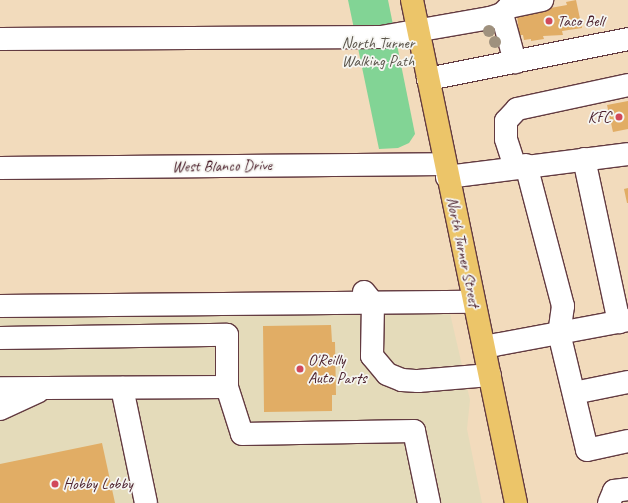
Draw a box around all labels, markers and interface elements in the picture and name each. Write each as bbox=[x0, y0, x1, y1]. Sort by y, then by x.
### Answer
place label: Taco Bell bbox=[557, 11, 604, 31]
marker: Taco Bell bbox=[544, 16, 554, 26]
park label: North Turner Walking Path bbox=[341, 33, 415, 71]
place label: KFC bbox=[588, 107, 611, 127]
marker: KFC bbox=[614, 112, 624, 122]
street label: West Blanco Drive bbox=[171, 156, 273, 176]
street label: North Turner Street bbox=[442, 195, 484, 309]
place label: O'Reilly Auto Parts bbox=[308, 350, 367, 388]
marker: O'Reilly Auto Parts bbox=[295, 364, 305, 374]
place label: Hobby Lobby bbox=[63, 474, 133, 494]
marker: Hobby Lobby bbox=[50, 479, 60, 489]

